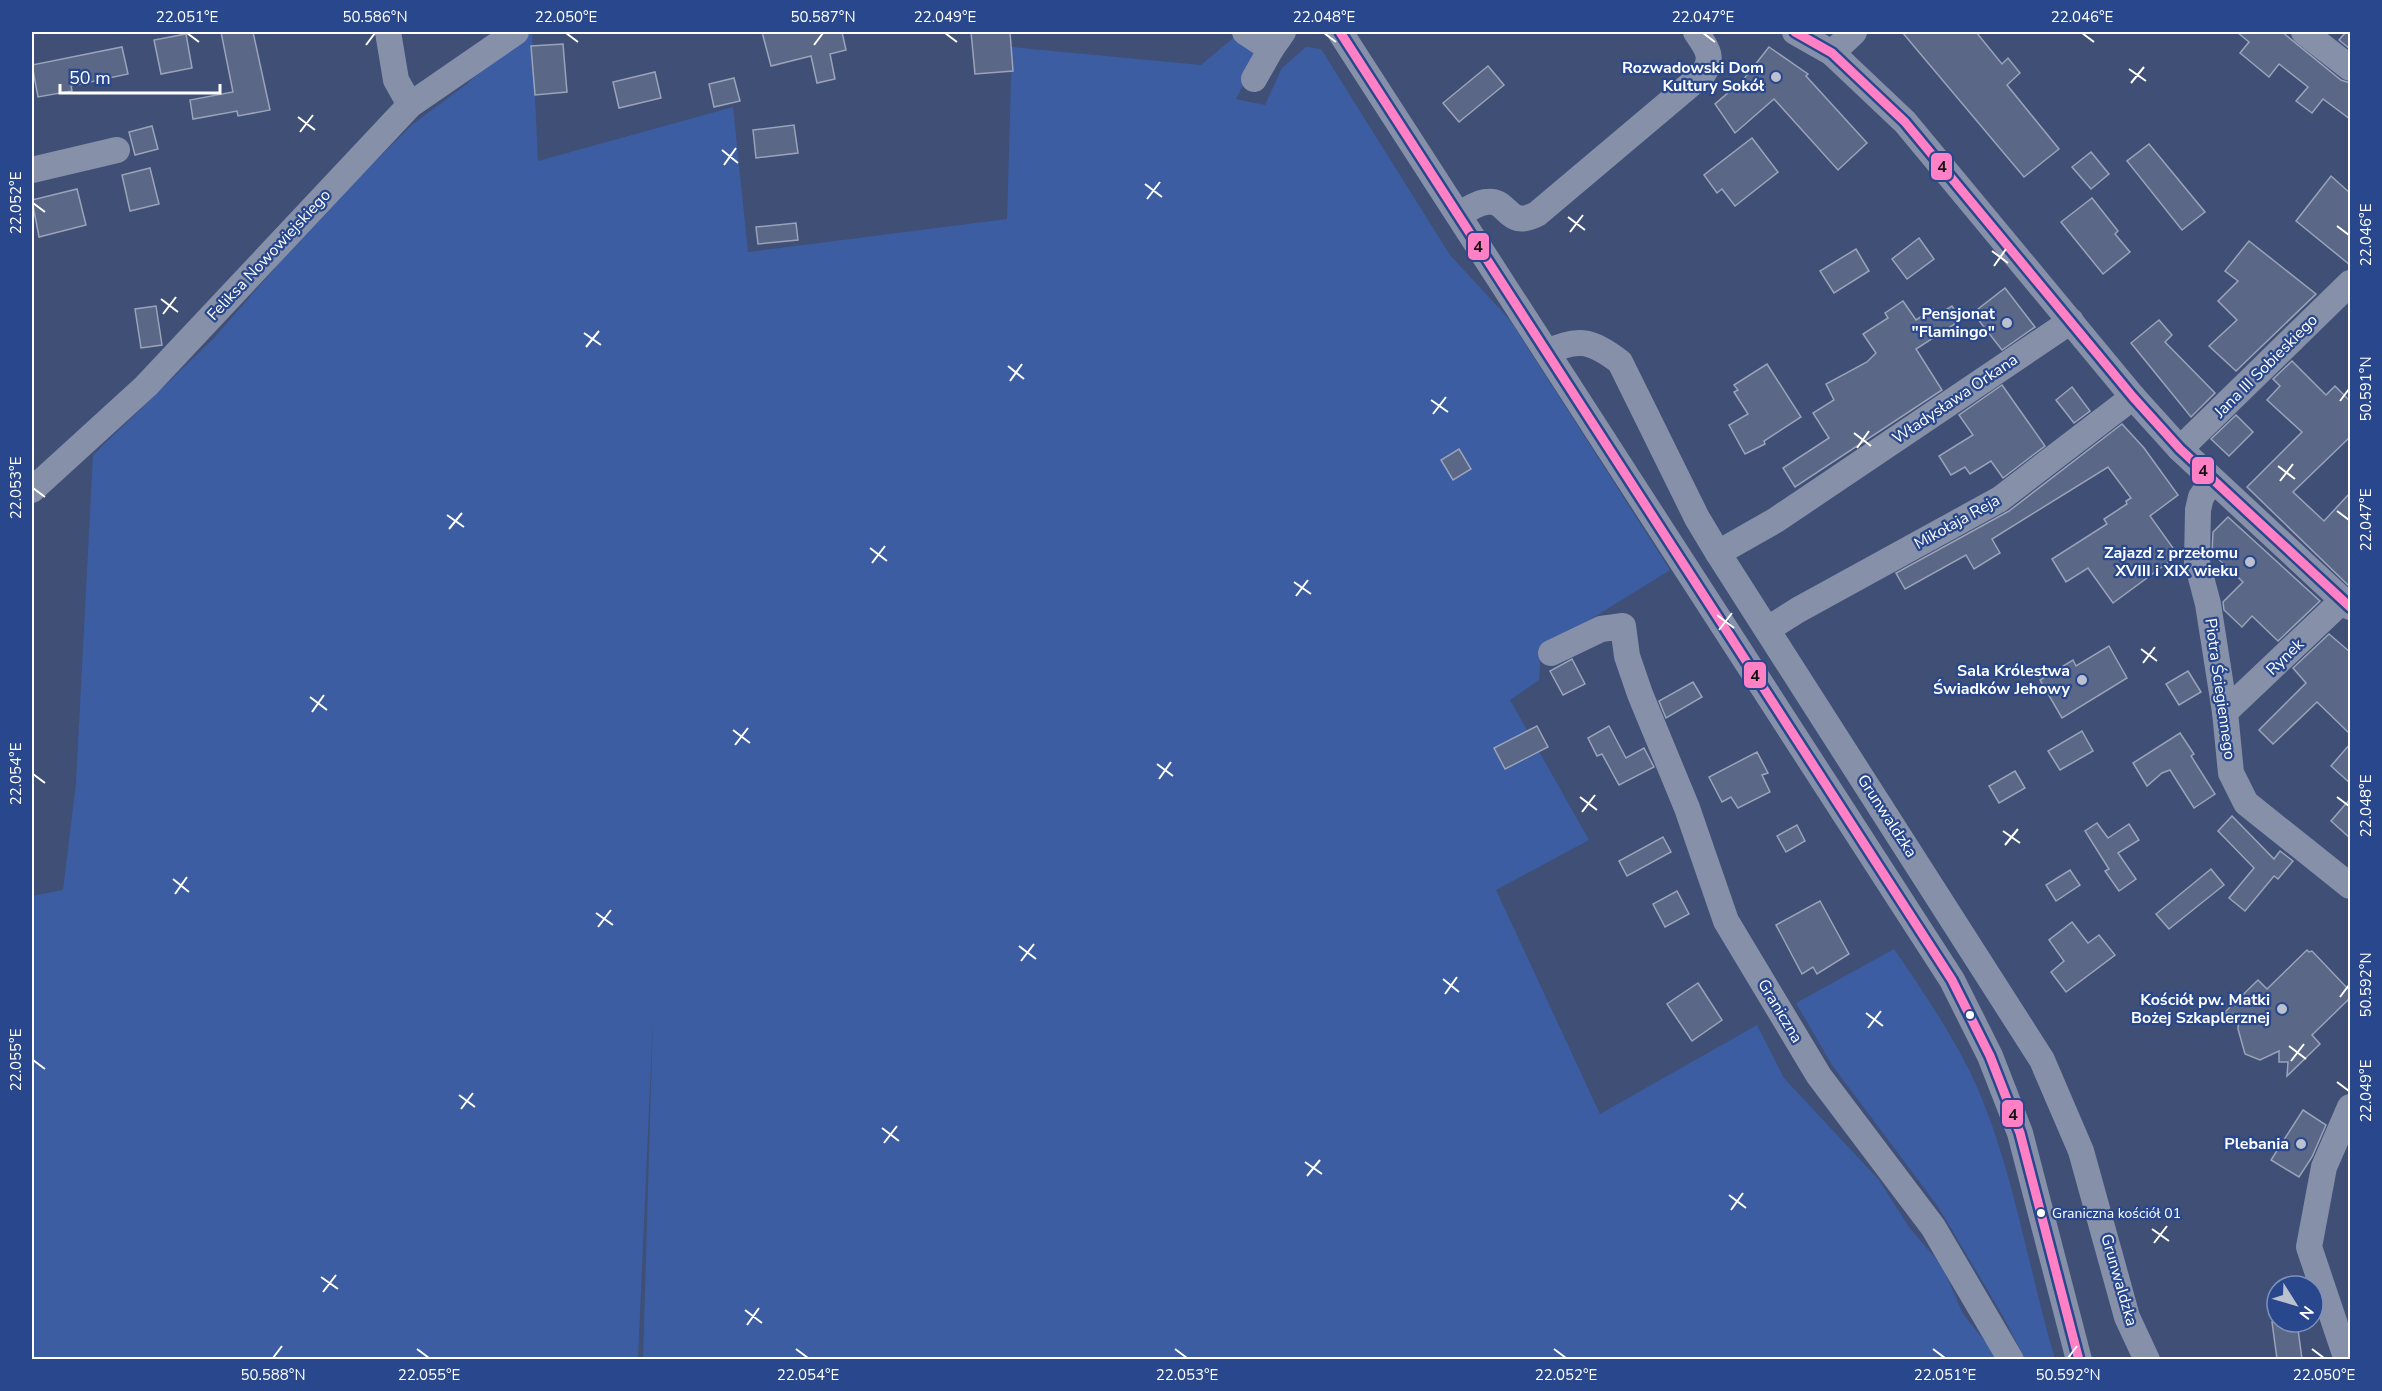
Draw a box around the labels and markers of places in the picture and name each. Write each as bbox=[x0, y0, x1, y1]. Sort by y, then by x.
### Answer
place label: Rozwadowski Dom Kultury Sokół bbox=[1622, 57, 1765, 97]
marker: Rozwadowski Dom Kultury Sokół bbox=[1769, 70, 1783, 84]
place label: Pensjonat "Flamingo" bbox=[1911, 303, 1996, 343]
marker: Pensjonat "Flamingo" bbox=[2000, 316, 2014, 330]
place label: Zajazd z przełomu XVIII i XIX wieku bbox=[2104, 542, 2238, 582]
marker: Zajazd z przełomu XVIII i XIX wieku bbox=[2243, 555, 2257, 569]
place label: Sala Królestwa Świadków Jehowy bbox=[1933, 660, 2071, 700]
marker: Sala Królestwa Świadków Jehowy bbox=[2075, 673, 2089, 687]
place label: Kościół pw. Matki Bożej Szkaplerznej bbox=[2131, 989, 2270, 1029]
marker: Kościół pw. Matki Bożej Szkaplerznej bbox=[2275, 1002, 2289, 1016]
unlabelled marker bbox=[1964, 1009, 1976, 1021]
place label: Plebania bbox=[2224, 1133, 2289, 1155]
marker: Plebania bbox=[2294, 1137, 2308, 1151]
place label: Graniczna kościół 01 bbox=[2052, 1204, 2181, 1223]
marker: Graniczna kościół 01 bbox=[2035, 1207, 2047, 1219]

